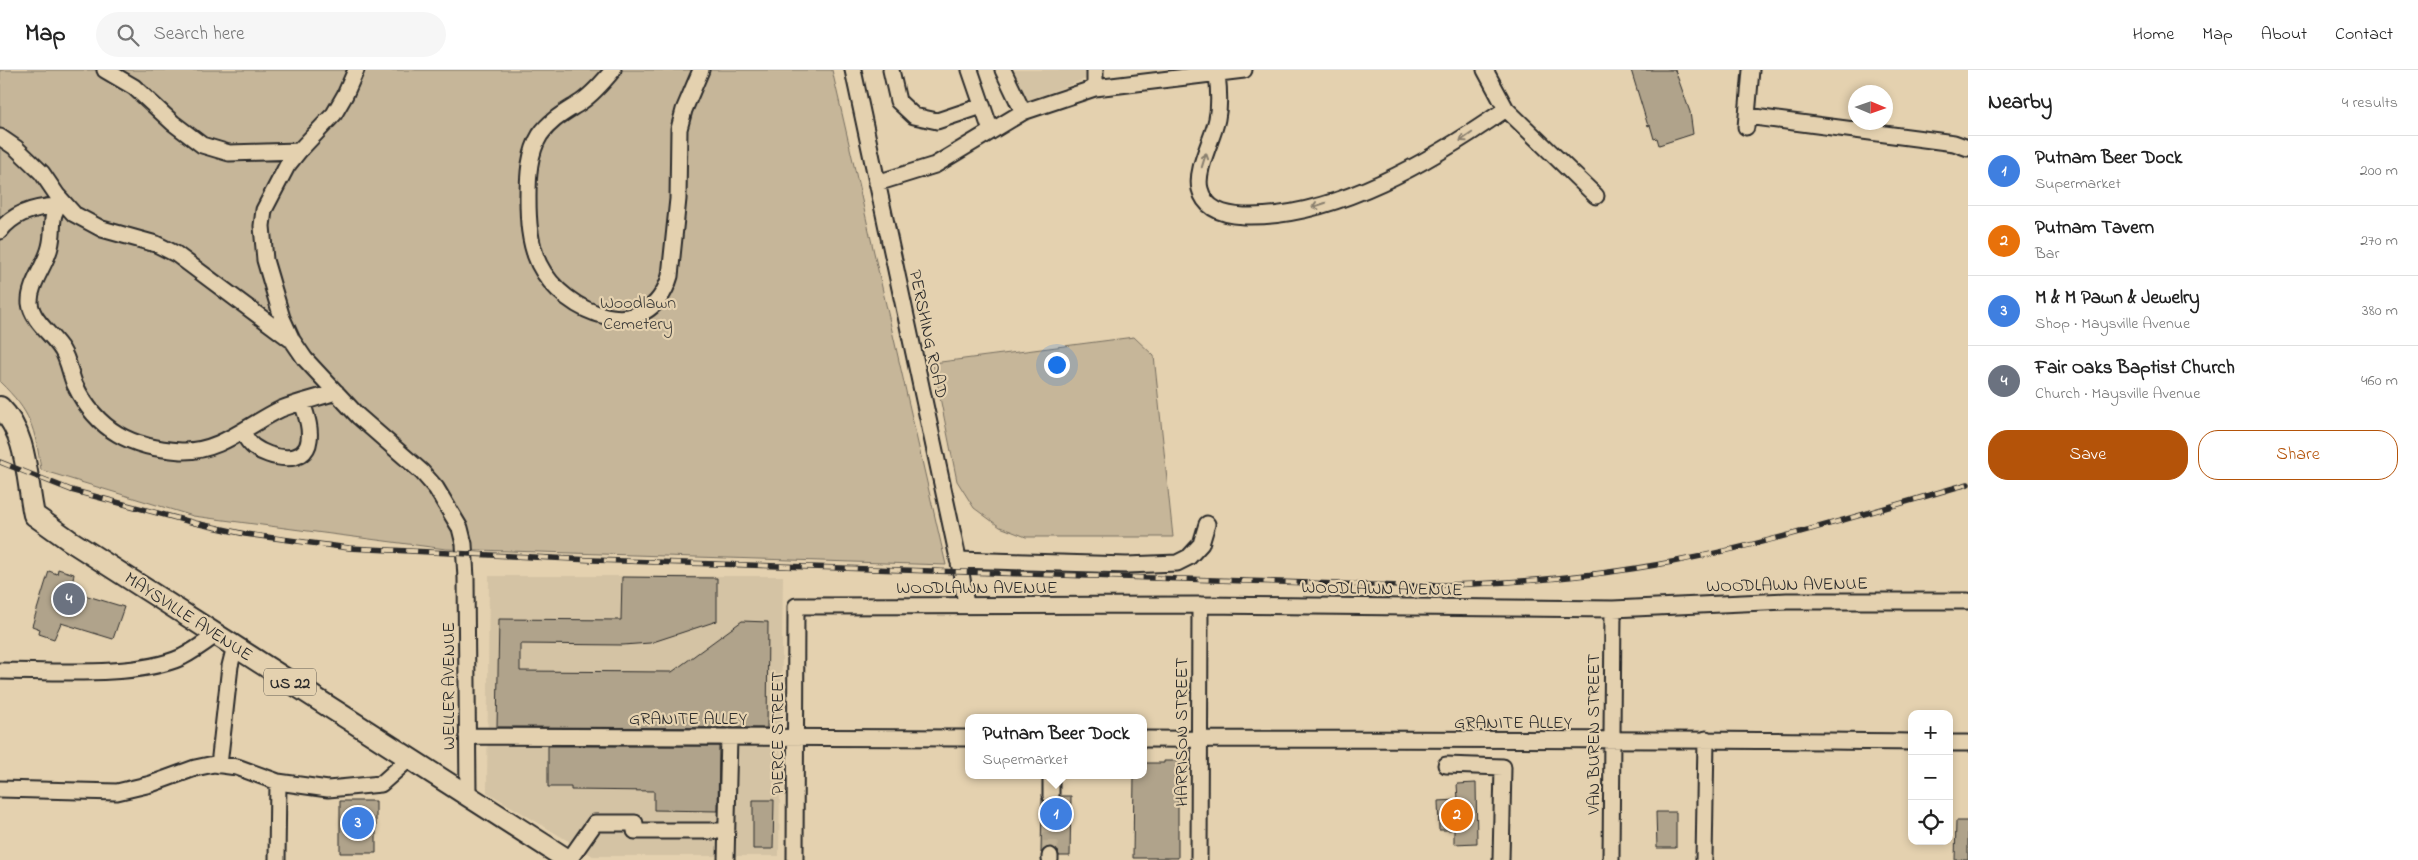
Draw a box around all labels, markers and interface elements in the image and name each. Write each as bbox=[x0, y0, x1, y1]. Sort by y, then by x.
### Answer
search box bbox=[96, 12, 446, 57]
text: Map bbox=[25, 17, 66, 52]
icon: search bbox=[114, 21, 142, 49]
text: Search here bbox=[154, 21, 245, 48]
text: Home bbox=[2133, 22, 2174, 48]
text: Map bbox=[2202, 22, 2233, 48]
text: About bbox=[2261, 22, 2307, 48]
text: Contact bbox=[2335, 22, 2393, 48]
north arrow bbox=[1848, 85, 1893, 130]
text: Nearby bbox=[1988, 88, 2052, 118]
text: 4 results bbox=[2342, 91, 2398, 115]
one-way arrow bbox=[1459, 132, 1473, 142]
text: Putnam Beer Dock bbox=[2035, 145, 2182, 172]
one-way arrow bbox=[1200, 153, 1210, 169]
text: 1 bbox=[2001, 159, 2007, 183]
text: 200 m bbox=[2360, 159, 2398, 183]
text: Supermarket bbox=[2035, 172, 2121, 196]
one-way arrow bbox=[1312, 201, 1328, 210]
text: Putnam Tavern bbox=[2035, 215, 2154, 242]
text: 2 bbox=[2000, 229, 2008, 253]
text: 270 m bbox=[2360, 229, 2398, 253]
text: Bar bbox=[2035, 242, 2059, 266]
street label: PERSHING ROAD bbox=[901, 268, 953, 401]
text: M & M Pawn & Jewelry bbox=[2035, 285, 2200, 312]
park label: Woodlawn Cemetery bbox=[600, 291, 676, 338]
text: 3 bbox=[2001, 299, 2007, 323]
text: 380 m bbox=[2362, 299, 2398, 323]
text: Shop · Maysville Avenue bbox=[2035, 312, 2190, 336]
your location bbox=[1044, 352, 1070, 378]
text: Fair Oaks Baptist Church bbox=[2035, 355, 2235, 382]
text: 4 bbox=[2001, 369, 2007, 393]
text: 460 m bbox=[2361, 369, 2398, 393]
text: Church · Maysville Avenue bbox=[2035, 382, 2200, 406]
button: Save bbox=[1988, 430, 2188, 480]
button: Share bbox=[2198, 430, 2398, 480]
street label: MAYSVILLE AVENUE bbox=[119, 566, 257, 669]
street label: WOODLAWN AVENUE bbox=[1706, 572, 1868, 600]
street label: WOODLAWN AVENUE bbox=[896, 576, 1058, 602]
street label: WOODLAWN AVENUE bbox=[1301, 576, 1463, 604]
pin: 4 bbox=[53, 580, 85, 618]
street label: WELLER AVENUE bbox=[437, 622, 463, 750]
street label: VAN BUREN STREET bbox=[1582, 653, 1608, 816]
street label: HARRISON STREET bbox=[1170, 657, 1196, 807]
road number: US 22 bbox=[264, 668, 316, 696]
street label: PIERCE STREET bbox=[766, 671, 792, 795]
street label: GRANITE ALLEY bbox=[629, 707, 748, 733]
map controls bbox=[1908, 710, 1953, 845]
button: + bbox=[1908, 710, 1953, 755]
street label: GRANITE ALLEY bbox=[1454, 711, 1573, 737]
popup bbox=[965, 714, 1147, 779]
text: Putnam Beer Dock bbox=[982, 721, 1130, 748]
text: Supermarket bbox=[982, 748, 1068, 772]
button: − bbox=[1908, 755, 1953, 800]
pin: 1 bbox=[1040, 795, 1072, 833]
pin: 2 bbox=[1441, 796, 1473, 834]
button: locate bbox=[1908, 800, 1953, 845]
pin: 3 bbox=[342, 804, 374, 842]

